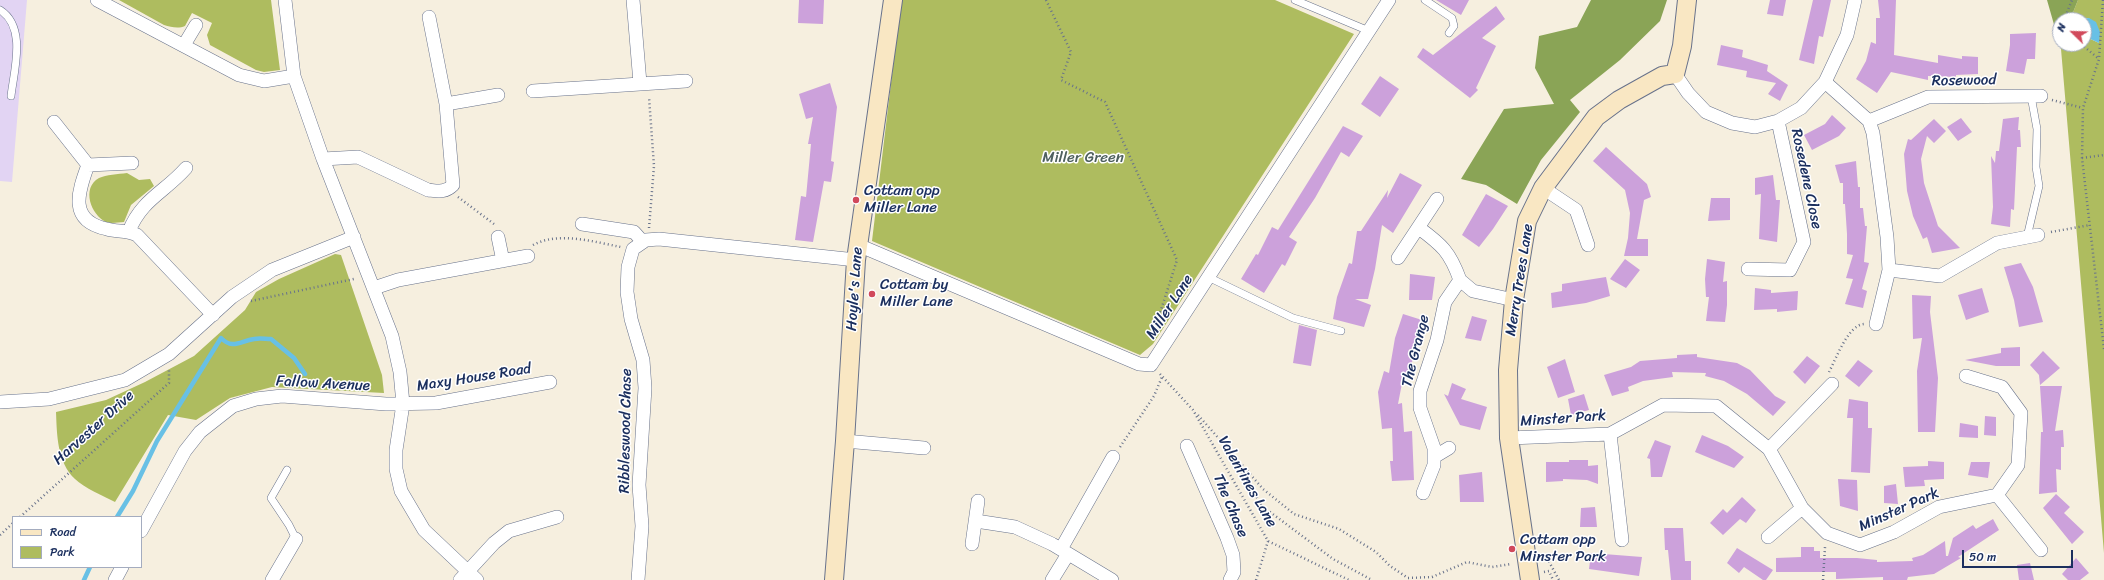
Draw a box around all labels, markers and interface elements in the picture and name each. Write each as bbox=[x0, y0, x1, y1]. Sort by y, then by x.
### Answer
north arrow bbox=[2052, 12, 2092, 52]
text: N bbox=[2051, 20, 2072, 35]
street label: Rosewood bbox=[1932, 71, 1996, 91]
street label: Rosedene Close bbox=[1787, 127, 1825, 231]
park label: Miller Green bbox=[1042, 149, 1124, 167]
place label: Cottam opp Miller Lane bbox=[864, 182, 940, 217]
marker: Cottam opp Miller Lane bbox=[851, 195, 861, 205]
street label: Merry Trees Lane bbox=[1502, 223, 1538, 337]
street label: Hoyle's Lane bbox=[843, 247, 867, 331]
street label: Miller Lane bbox=[1143, 272, 1197, 342]
place label: Cottam by Miller Lane bbox=[880, 276, 953, 311]
marker: Cottam by Miller Lane bbox=[867, 289, 877, 299]
street label: The Grange bbox=[1398, 313, 1434, 389]
street label: Maxy House Road bbox=[416, 360, 532, 396]
street label: Ribbleswood Chase bbox=[616, 368, 636, 494]
street label: Fallow Avenue bbox=[276, 373, 370, 395]
street label: Harvester Drive bbox=[50, 387, 138, 469]
street label: Minster Park bbox=[1520, 407, 1606, 431]
street label: Valentines Lane bbox=[1214, 433, 1280, 531]
street label: The Chase bbox=[1209, 472, 1251, 540]
street label: Minster Park bbox=[1856, 484, 1942, 536]
legend bbox=[12, 516, 142, 568]
text: Road bbox=[50, 521, 76, 543]
place label: Cottam opp Minster Park bbox=[1520, 531, 1606, 566]
text: Park bbox=[50, 541, 75, 563]
scale bar bbox=[1964, 542, 2075, 568]
marker: Cottam opp Minster Park bbox=[1507, 544, 1517, 554]
text: 50 m bbox=[1969, 546, 1996, 568]

